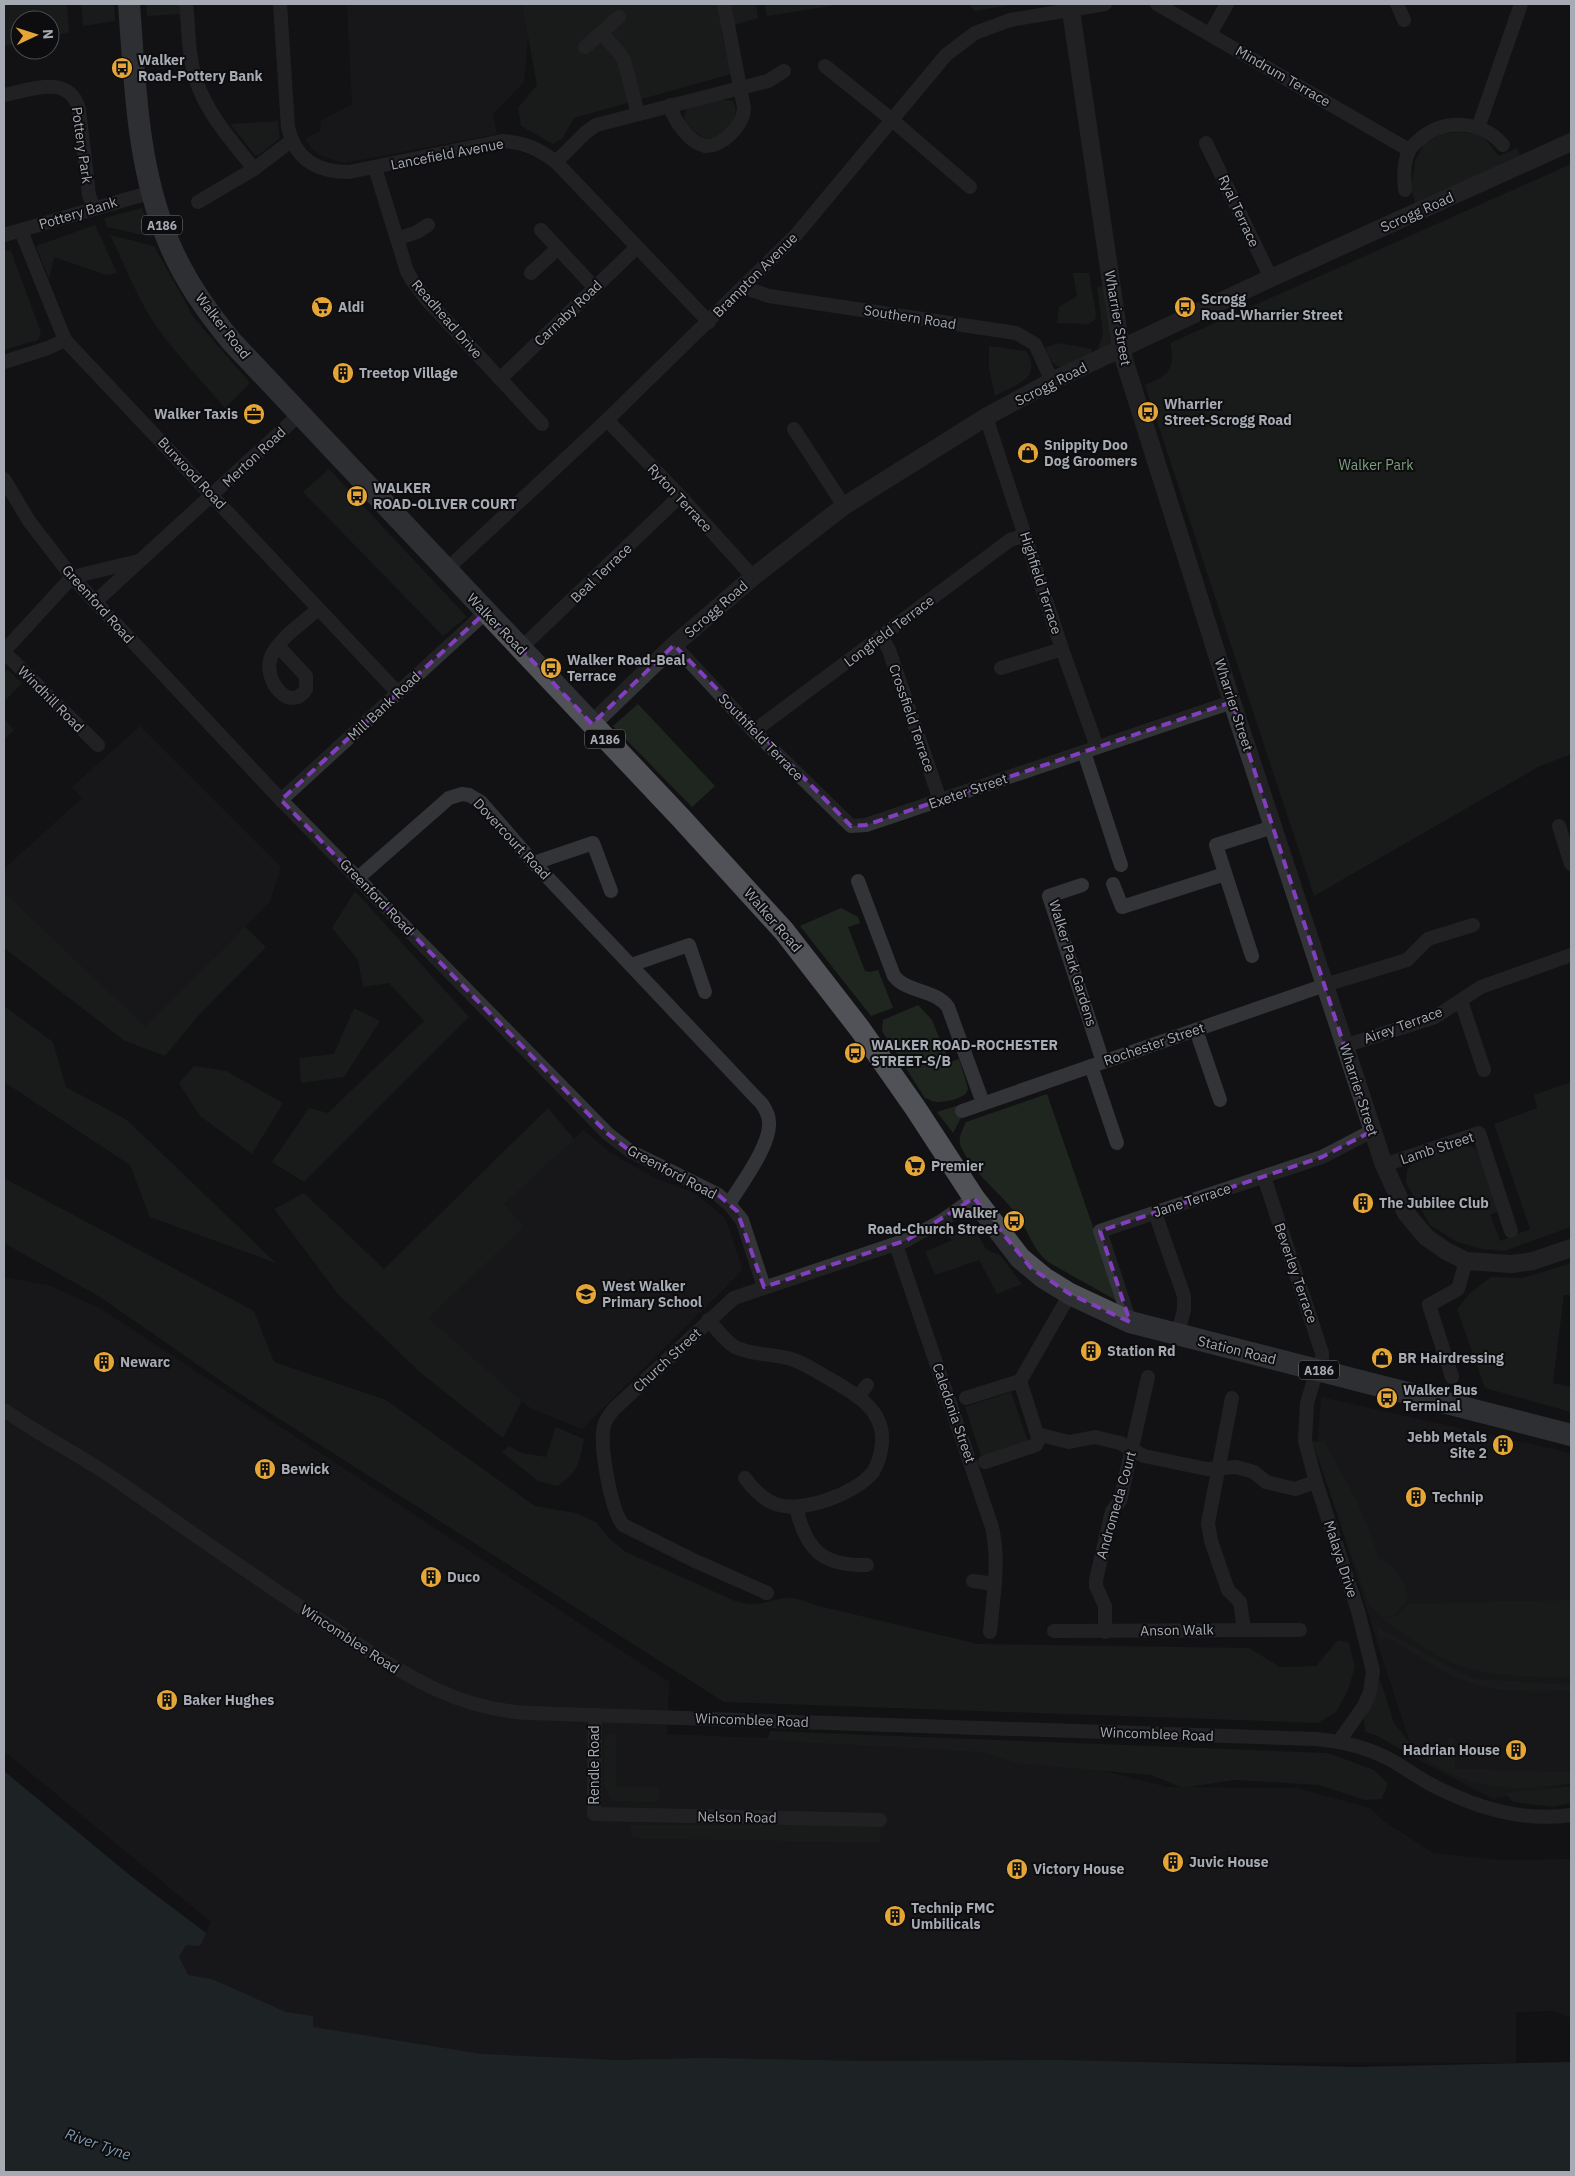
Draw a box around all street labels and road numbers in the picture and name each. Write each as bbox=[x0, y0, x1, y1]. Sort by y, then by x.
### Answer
street label: Mindrum Terrace bbox=[1232, 42, 1334, 111]
street label: Pottery Park bbox=[68, 105, 96, 185]
street label: Lancefield Avenue bbox=[389, 134, 505, 174]
street label: Ryal Terrace bbox=[1214, 172, 1264, 250]
street label: Scrogg Road bbox=[1378, 188, 1456, 236]
street label: Pottery Bank bbox=[37, 192, 120, 233]
road number: A186 bbox=[142, 216, 182, 234]
street label: Brampton Avenue bbox=[709, 229, 801, 321]
street label: Wharrier Street bbox=[1101, 269, 1135, 367]
street label: Readhead Drive bbox=[408, 276, 486, 363]
street label: Carnaby Road bbox=[530, 276, 606, 350]
street label: Walker Road bbox=[192, 289, 254, 363]
street label: Southern Road bbox=[863, 301, 957, 333]
street label: Scrogg Road bbox=[1012, 358, 1090, 410]
street label: Merton Road bbox=[218, 423, 290, 491]
street label: Burwood Road bbox=[154, 433, 230, 513]
street label: Ryton Terrace bbox=[644, 460, 716, 536]
street label: Highfield Terrace bbox=[1016, 529, 1066, 637]
street label: Beal Terrace bbox=[566, 539, 636, 607]
street label: Greenford Road bbox=[58, 561, 138, 647]
street label: Scrogg Road bbox=[681, 576, 751, 642]
street label: Walker Road bbox=[463, 589, 531, 659]
street label: Longfield Terrace bbox=[840, 591, 938, 671]
street label: Wharrier Street bbox=[1211, 656, 1257, 754]
street label: Windhill Road bbox=[14, 662, 88, 736]
street label: Crossfield Terrace bbox=[885, 662, 939, 775]
street label: Mill Bank Road bbox=[344, 668, 424, 744]
street label: Southfield Terrace bbox=[715, 689, 808, 785]
road number: A186 bbox=[585, 730, 625, 749]
street label: Exeter Street bbox=[926, 769, 1010, 813]
street label: Dovercourt Road bbox=[470, 794, 554, 884]
street label: Greenford Road bbox=[336, 855, 418, 939]
street label: Walker Road bbox=[740, 884, 806, 956]
street label: Walker Park Gardens bbox=[1045, 898, 1101, 1029]
street label: Airey Terrace bbox=[1361, 1002, 1445, 1048]
street label: Rochester Street bbox=[1101, 1018, 1207, 1070]
street label: Wharrier Street bbox=[1336, 1041, 1382, 1139]
street label: Lamb Street bbox=[1398, 1128, 1476, 1168]
street label: Greenford Road bbox=[624, 1141, 720, 1203]
street label: Jane Terrace bbox=[1151, 1179, 1233, 1221]
street label: Beverley Terrace bbox=[1270, 1220, 1322, 1326]
street label: Church Street bbox=[629, 1324, 705, 1396]
street label: Station Road bbox=[1196, 1332, 1278, 1368]
road number: A186 bbox=[1299, 1360, 1339, 1380]
street label: Caledonia Street bbox=[929, 1361, 980, 1465]
street label: Andromeda Court bbox=[1092, 1449, 1140, 1561]
street label: Malaya Drive bbox=[1320, 1518, 1362, 1600]
street label: Wincomblee Road bbox=[297, 1600, 403, 1678]
street label: Anson Walk bbox=[1140, 1620, 1215, 1640]
street label: Wincomblee Road bbox=[695, 1709, 809, 1731]
street label: Wincomblee Road bbox=[1100, 1723, 1214, 1745]
street label: Rendle Road bbox=[585, 1725, 603, 1805]
street label: Nelson Road bbox=[697, 1807, 777, 1827]

